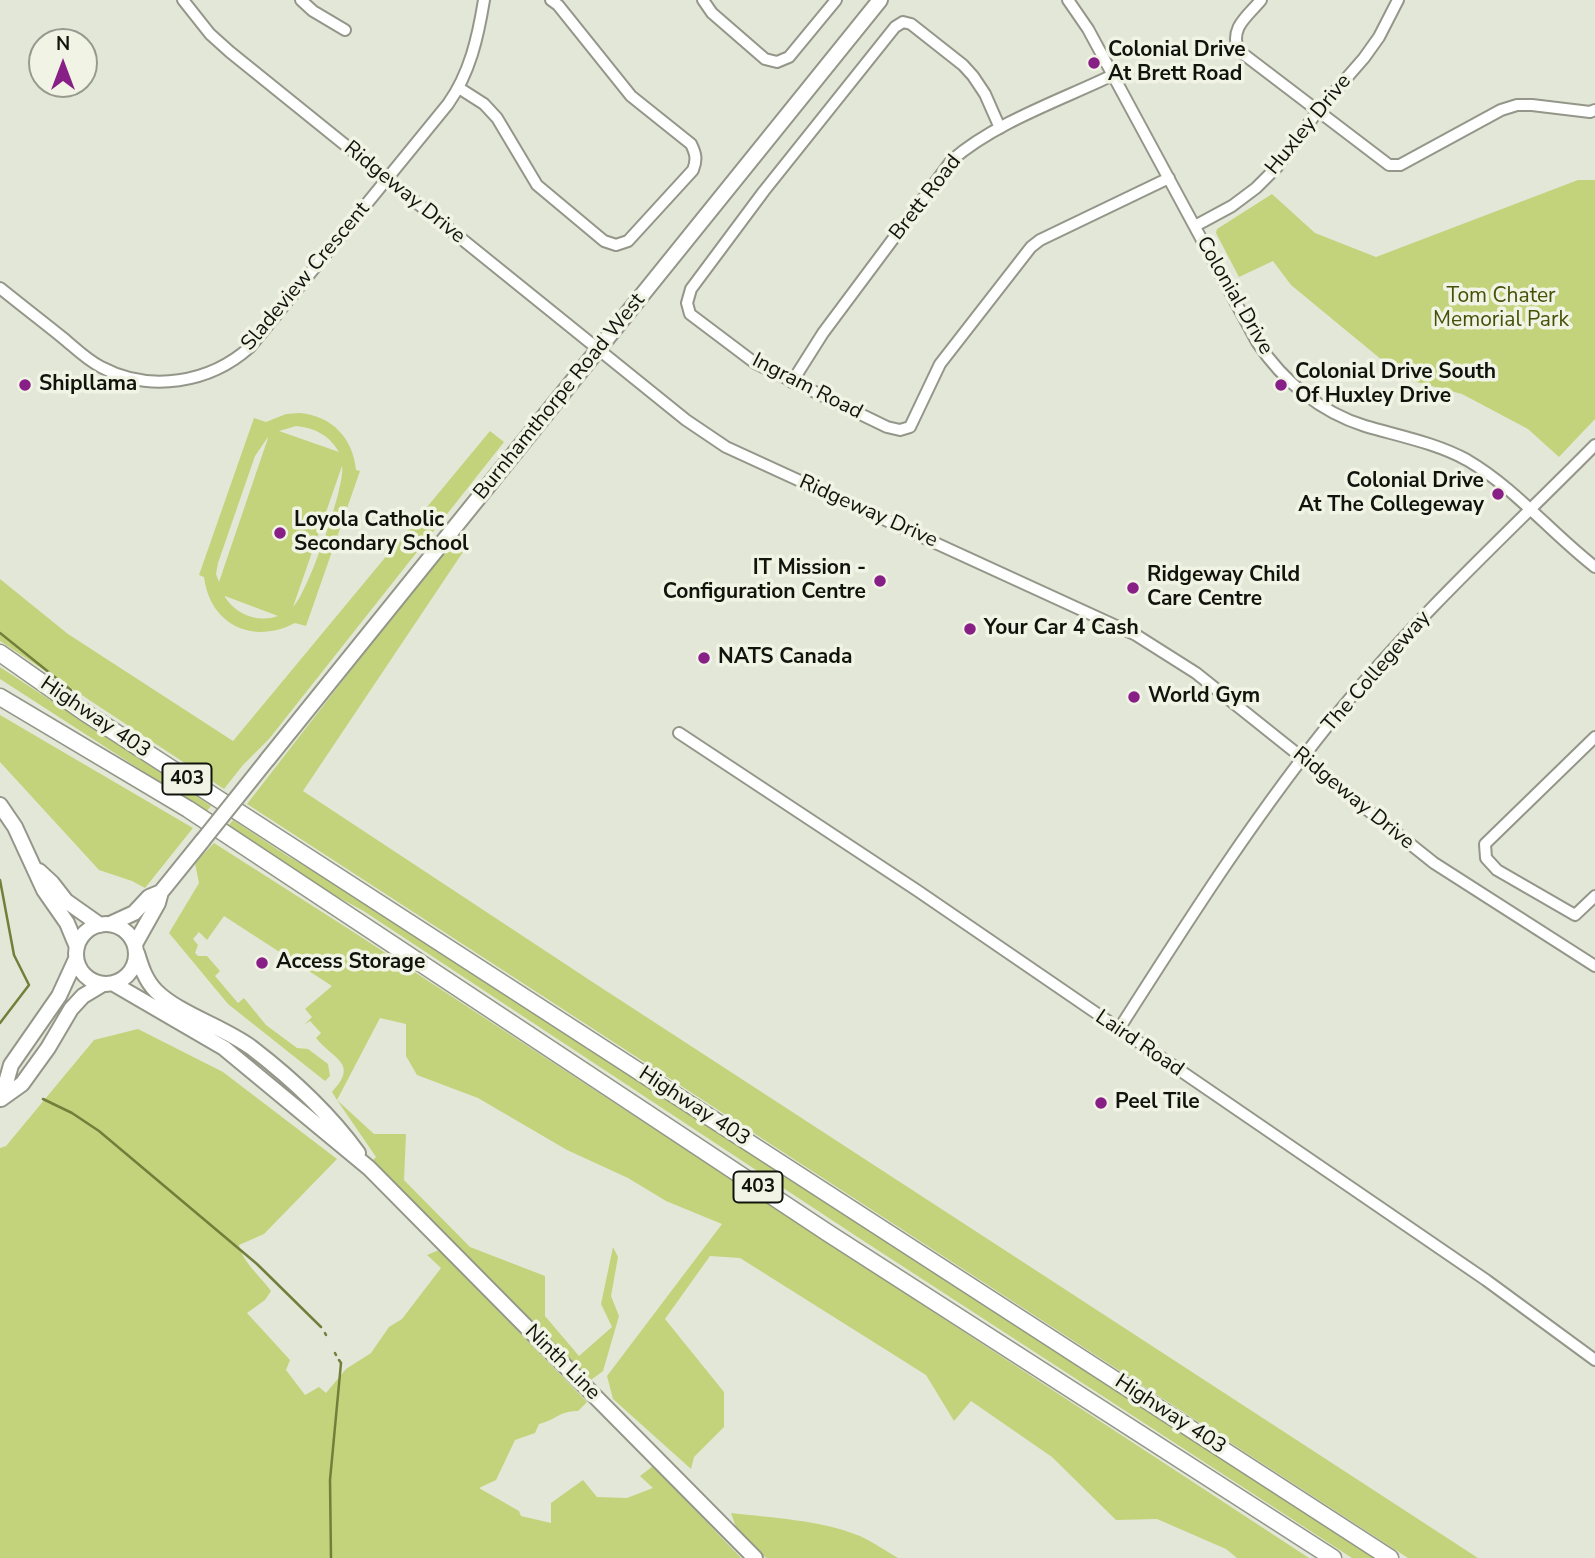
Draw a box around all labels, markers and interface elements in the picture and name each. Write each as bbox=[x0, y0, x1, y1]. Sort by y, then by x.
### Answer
north arrow bbox=[28, 28, 98, 98]
text: N bbox=[56, 31, 70, 57]
place label: Colonial Drive At Brett Road bbox=[1108, 38, 1246, 88]
marker: Colonial Drive At Brett Road bbox=[1086, 55, 1102, 71]
street label: Huxley Drive bbox=[1261, 70, 1357, 180]
street label: Ridgeway Drive bbox=[338, 136, 470, 250]
street label: Brett Road bbox=[885, 150, 967, 246]
street label: Sladeview Crescent bbox=[237, 198, 375, 356]
street label: Colonial Drive bbox=[1190, 232, 1278, 360]
park label: Tom Chater Memorial Park bbox=[1433, 284, 1569, 334]
street label: Burnhamthorpe Road West bbox=[469, 289, 651, 505]
street label: Ingram Road bbox=[748, 348, 866, 426]
place label: Colonial Drive South Of Huxley Drive bbox=[1295, 360, 1496, 410]
place label: Shipllama bbox=[39, 372, 137, 398]
marker: Shipllama bbox=[17, 377, 33, 393]
marker: Colonial Drive South Of Huxley Drive bbox=[1273, 377, 1289, 393]
place label: Colonial Drive At The Collegeway bbox=[1298, 469, 1484, 519]
street label: Ridgeway Drive bbox=[795, 470, 941, 554]
marker: Colonial Drive At The Collegeway bbox=[1490, 486, 1506, 502]
place label: Loyola Catholic Secondary School bbox=[294, 508, 469, 558]
marker: Loyola Catholic Secondary School bbox=[272, 525, 288, 541]
place label: IT Mission - Configuration Centre bbox=[663, 556, 866, 606]
place label: Ridgeway Child Care Centre bbox=[1147, 563, 1300, 613]
marker: IT Mission - Configuration Centre bbox=[872, 573, 888, 589]
marker: Ridgeway Child Care Centre bbox=[1125, 580, 1141, 596]
street label: The Collegeway bbox=[1318, 606, 1436, 738]
place label: Your Car 4 Cash bbox=[984, 616, 1139, 642]
marker: Your Car 4 Cash bbox=[962, 621, 978, 637]
place label: NATS Canada bbox=[718, 645, 852, 671]
marker: NATS Canada bbox=[696, 650, 712, 666]
street label: Highway 403 bbox=[35, 672, 155, 764]
place label: World Gym bbox=[1148, 684, 1260, 710]
marker: World Gym bbox=[1126, 689, 1142, 705]
street label: Ridgeway Drive bbox=[1287, 742, 1419, 856]
road number: 403 bbox=[162, 764, 212, 794]
place label: Access Storage bbox=[276, 950, 425, 976]
marker: Access Storage bbox=[254, 955, 270, 971]
street label: Laird Road bbox=[1090, 1005, 1188, 1083]
street label: Highway 403 bbox=[634, 1062, 754, 1152]
place label: Peel Tile bbox=[1115, 1090, 1200, 1116]
marker: Peel Tile bbox=[1093, 1095, 1109, 1111]
road number: 403 bbox=[734, 1172, 782, 1203]
street label: Ninth Line bbox=[519, 1320, 605, 1406]
street label: Highway 403 bbox=[1110, 1370, 1230, 1460]

